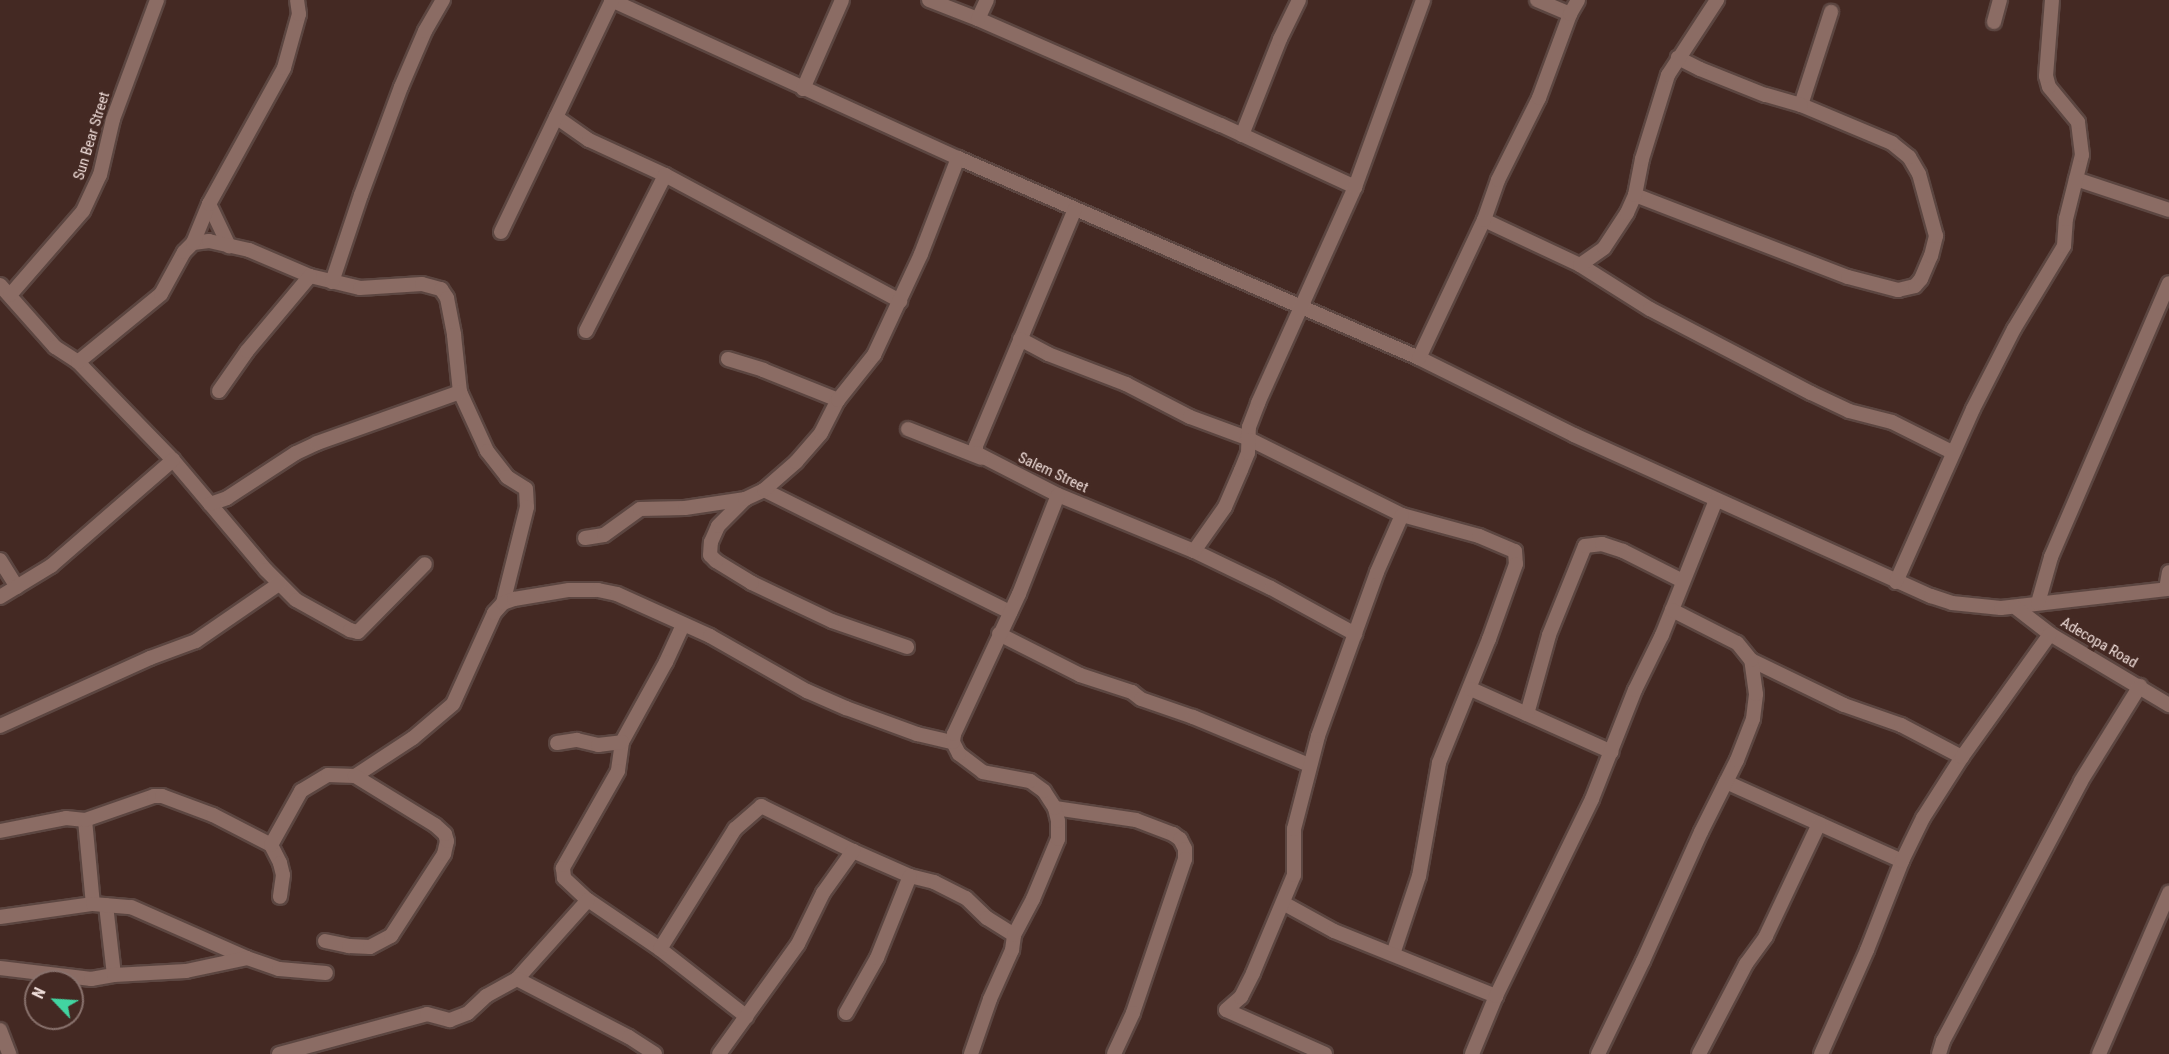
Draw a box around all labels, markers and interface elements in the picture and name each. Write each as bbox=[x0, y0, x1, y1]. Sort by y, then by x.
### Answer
street label: Sun Bear Street bbox=[70, 90, 114, 182]
street label: Salem Street bbox=[1015, 449, 1091, 497]
street label: Adecopa Road bbox=[2057, 614, 2141, 672]
north arrow bbox=[24, 970, 84, 1030]
text: N bbox=[28, 985, 50, 1001]

